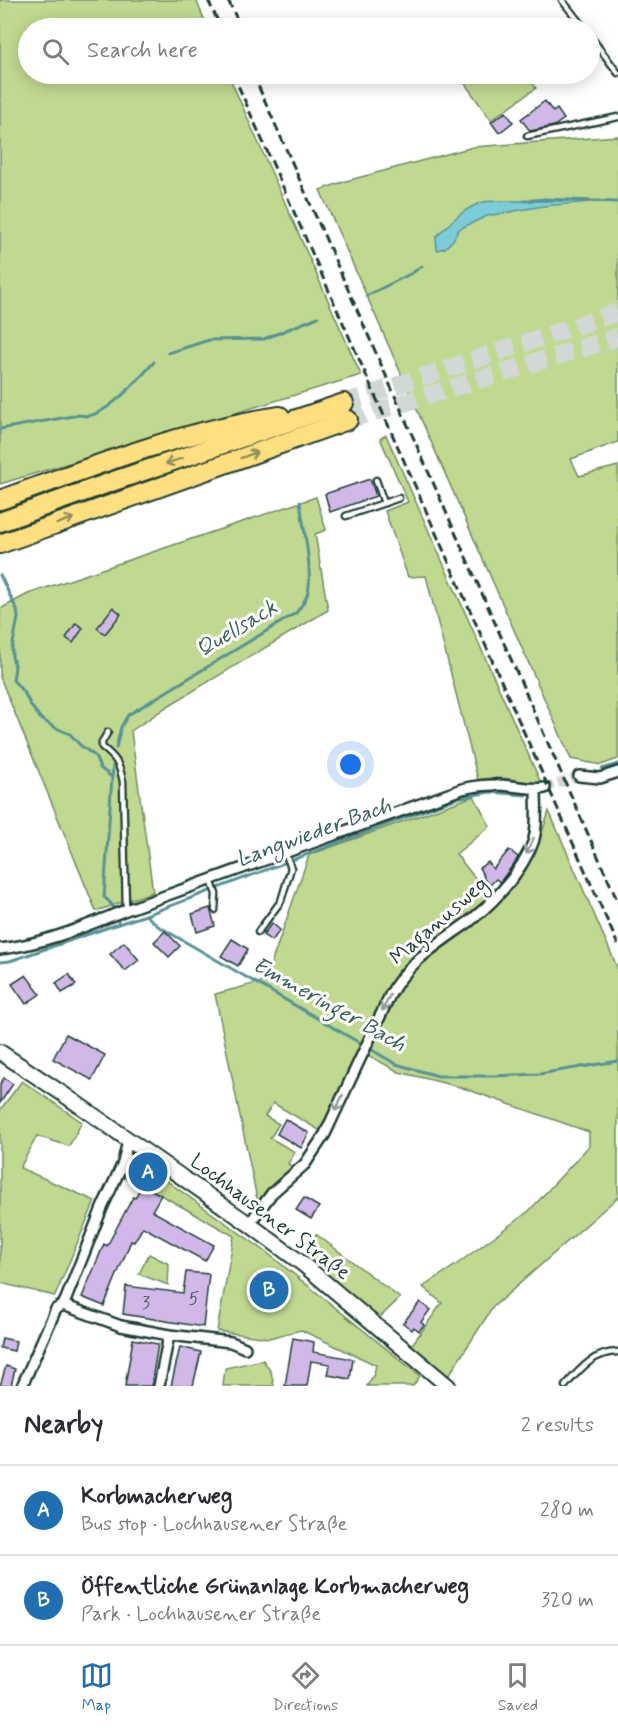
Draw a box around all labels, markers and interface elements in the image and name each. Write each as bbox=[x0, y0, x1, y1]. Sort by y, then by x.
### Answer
search box bbox=[18, 18, 600, 84]
icon: search bbox=[39, 35, 72, 68]
text: Search here bbox=[87, 37, 198, 65]
one-way arrow bbox=[239, 449, 258, 460]
one-way arrow bbox=[165, 456, 184, 467]
one-way arrow bbox=[55, 514, 74, 525]
water label: Quellsack bbox=[191, 594, 283, 664]
your location bbox=[336, 750, 365, 779]
water label: Langwieder Bach bbox=[233, 792, 396, 876]
one-way arrow bbox=[524, 837, 535, 855]
street label: Maganusweg bbox=[384, 871, 495, 973]
water label: Emmeringer Bach bbox=[246, 951, 411, 1061]
one-way arrow bbox=[380, 993, 391, 1011]
one-way arrow bbox=[333, 1094, 344, 1112]
street label: Lochhausener Straße bbox=[184, 1147, 356, 1287]
pin: A bbox=[128, 1150, 168, 1194]
pin: B bbox=[250, 1268, 288, 1312]
house number: 5 bbox=[189, 1287, 200, 1311]
house number: 3 bbox=[142, 1291, 150, 1315]
text: Nearby bbox=[24, 1408, 103, 1442]
text: 2 results bbox=[521, 1412, 594, 1439]
text: Korbmacherweg bbox=[81, 1483, 232, 1511]
text: A bbox=[37, 1497, 50, 1524]
text: 280 m bbox=[540, 1497, 594, 1524]
text: Bus stop · Lochhausener Straße bbox=[81, 1511, 347, 1538]
text: Öffentliche Grünanlage Korbmacherweg bbox=[81, 1573, 469, 1601]
text: B bbox=[37, 1587, 50, 1614]
text: 320 m bbox=[541, 1587, 594, 1614]
text: Park · Lochhausener Straße bbox=[81, 1601, 321, 1628]
tab: Map bbox=[80, 1659, 113, 1716]
tab: Directions bbox=[272, 1659, 338, 1716]
tab: Saved bbox=[498, 1659, 538, 1716]

